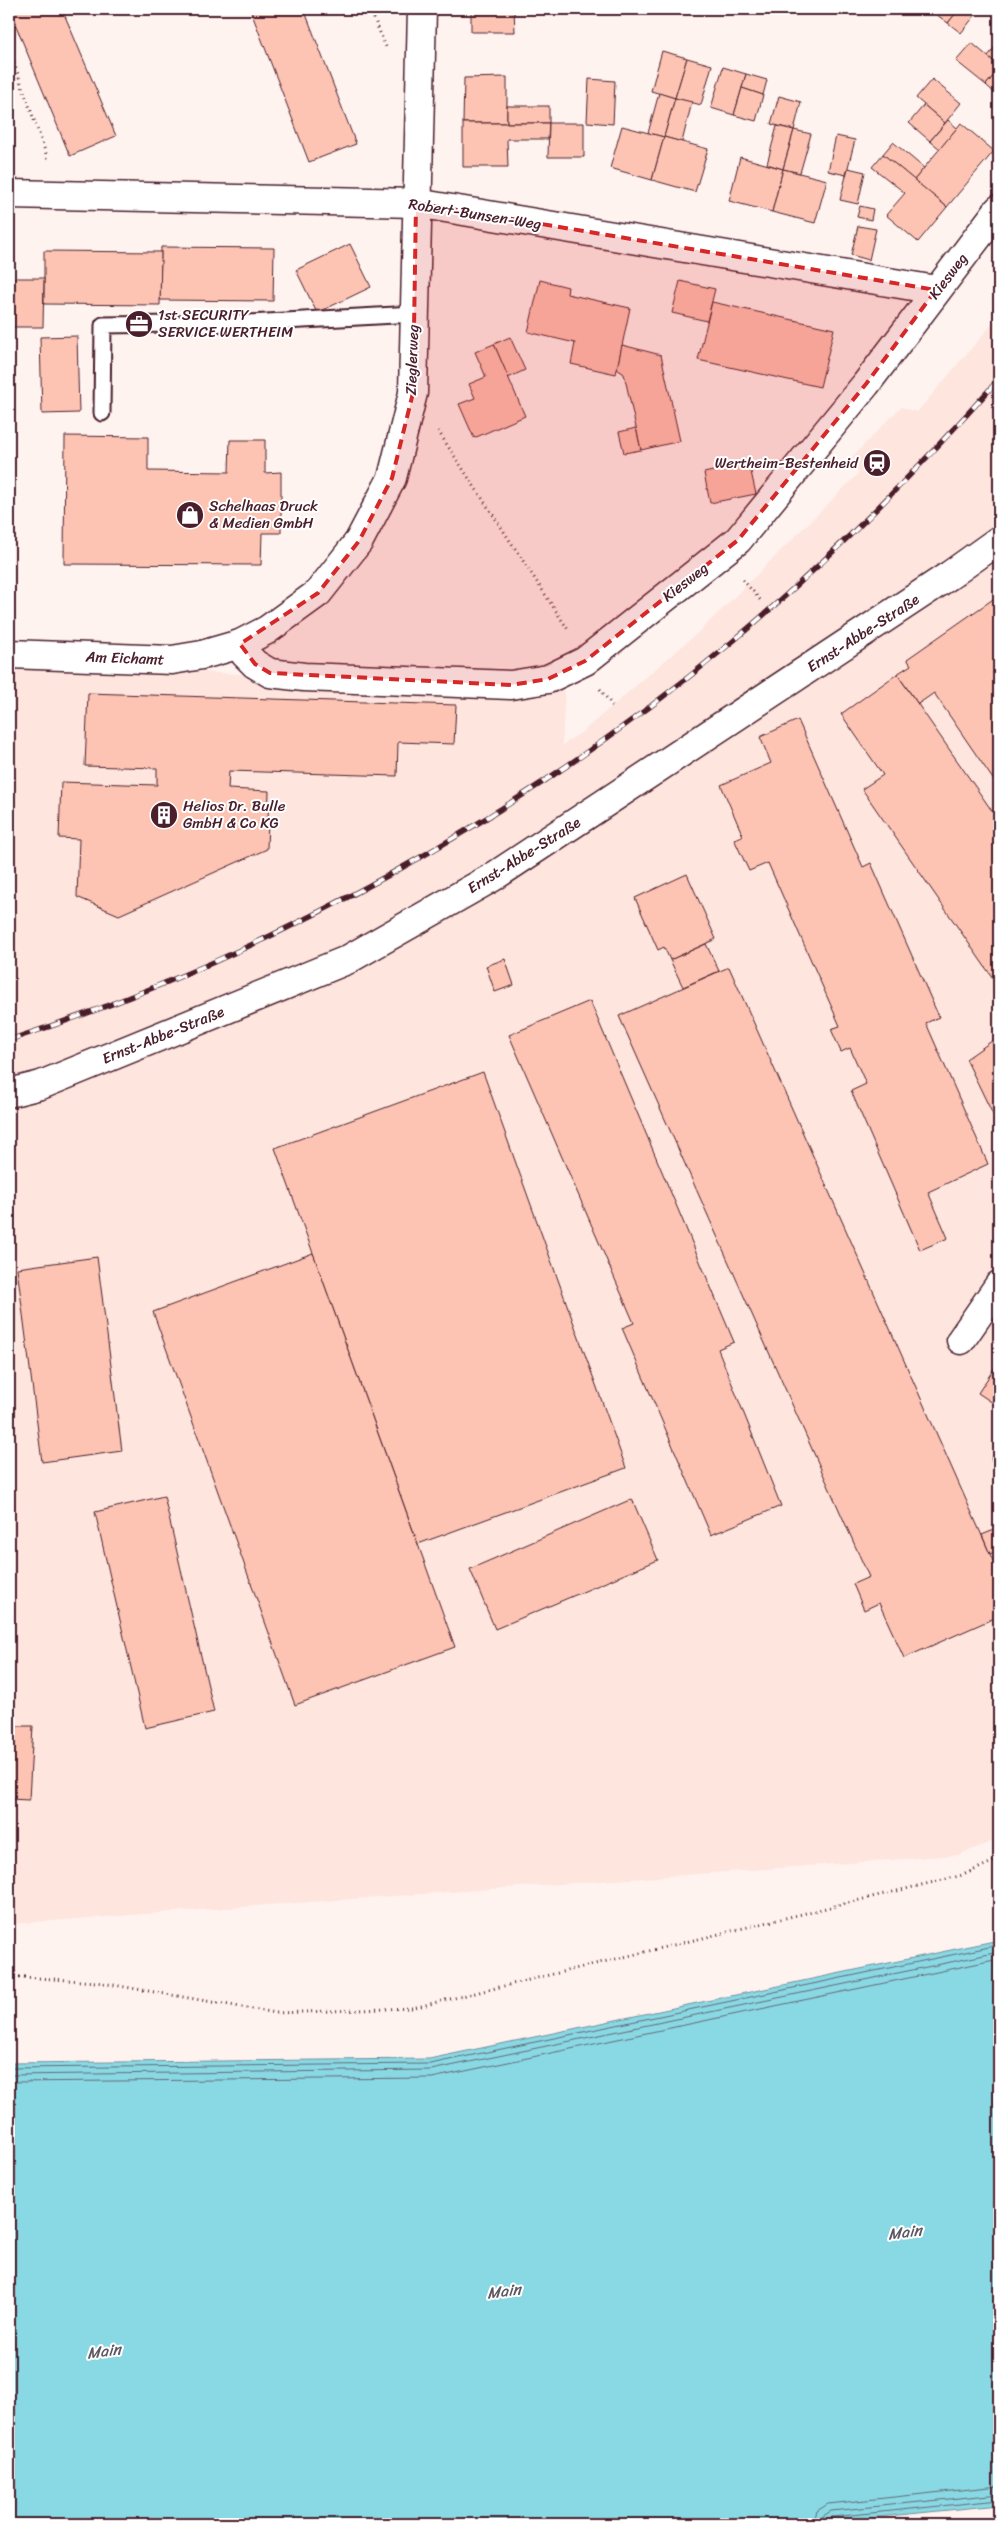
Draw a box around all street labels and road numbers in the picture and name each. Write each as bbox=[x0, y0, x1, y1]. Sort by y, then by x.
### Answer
street label: Robert-Bunsen-Weg bbox=[407, 191, 544, 237]
street label: Kiesweg bbox=[922, 247, 974, 305]
street label: Zieglerweg bbox=[398, 324, 426, 396]
street label: Kiesweg bbox=[656, 555, 714, 609]
street label: Ernst-Abbe-Straße bbox=[801, 587, 925, 679]
street label: Am Eichamt bbox=[84, 644, 165, 672]
street label: Ernst-Abbe-Straße bbox=[462, 810, 586, 900]
street label: Ernst-Abbe-Straße bbox=[98, 999, 228, 1071]

